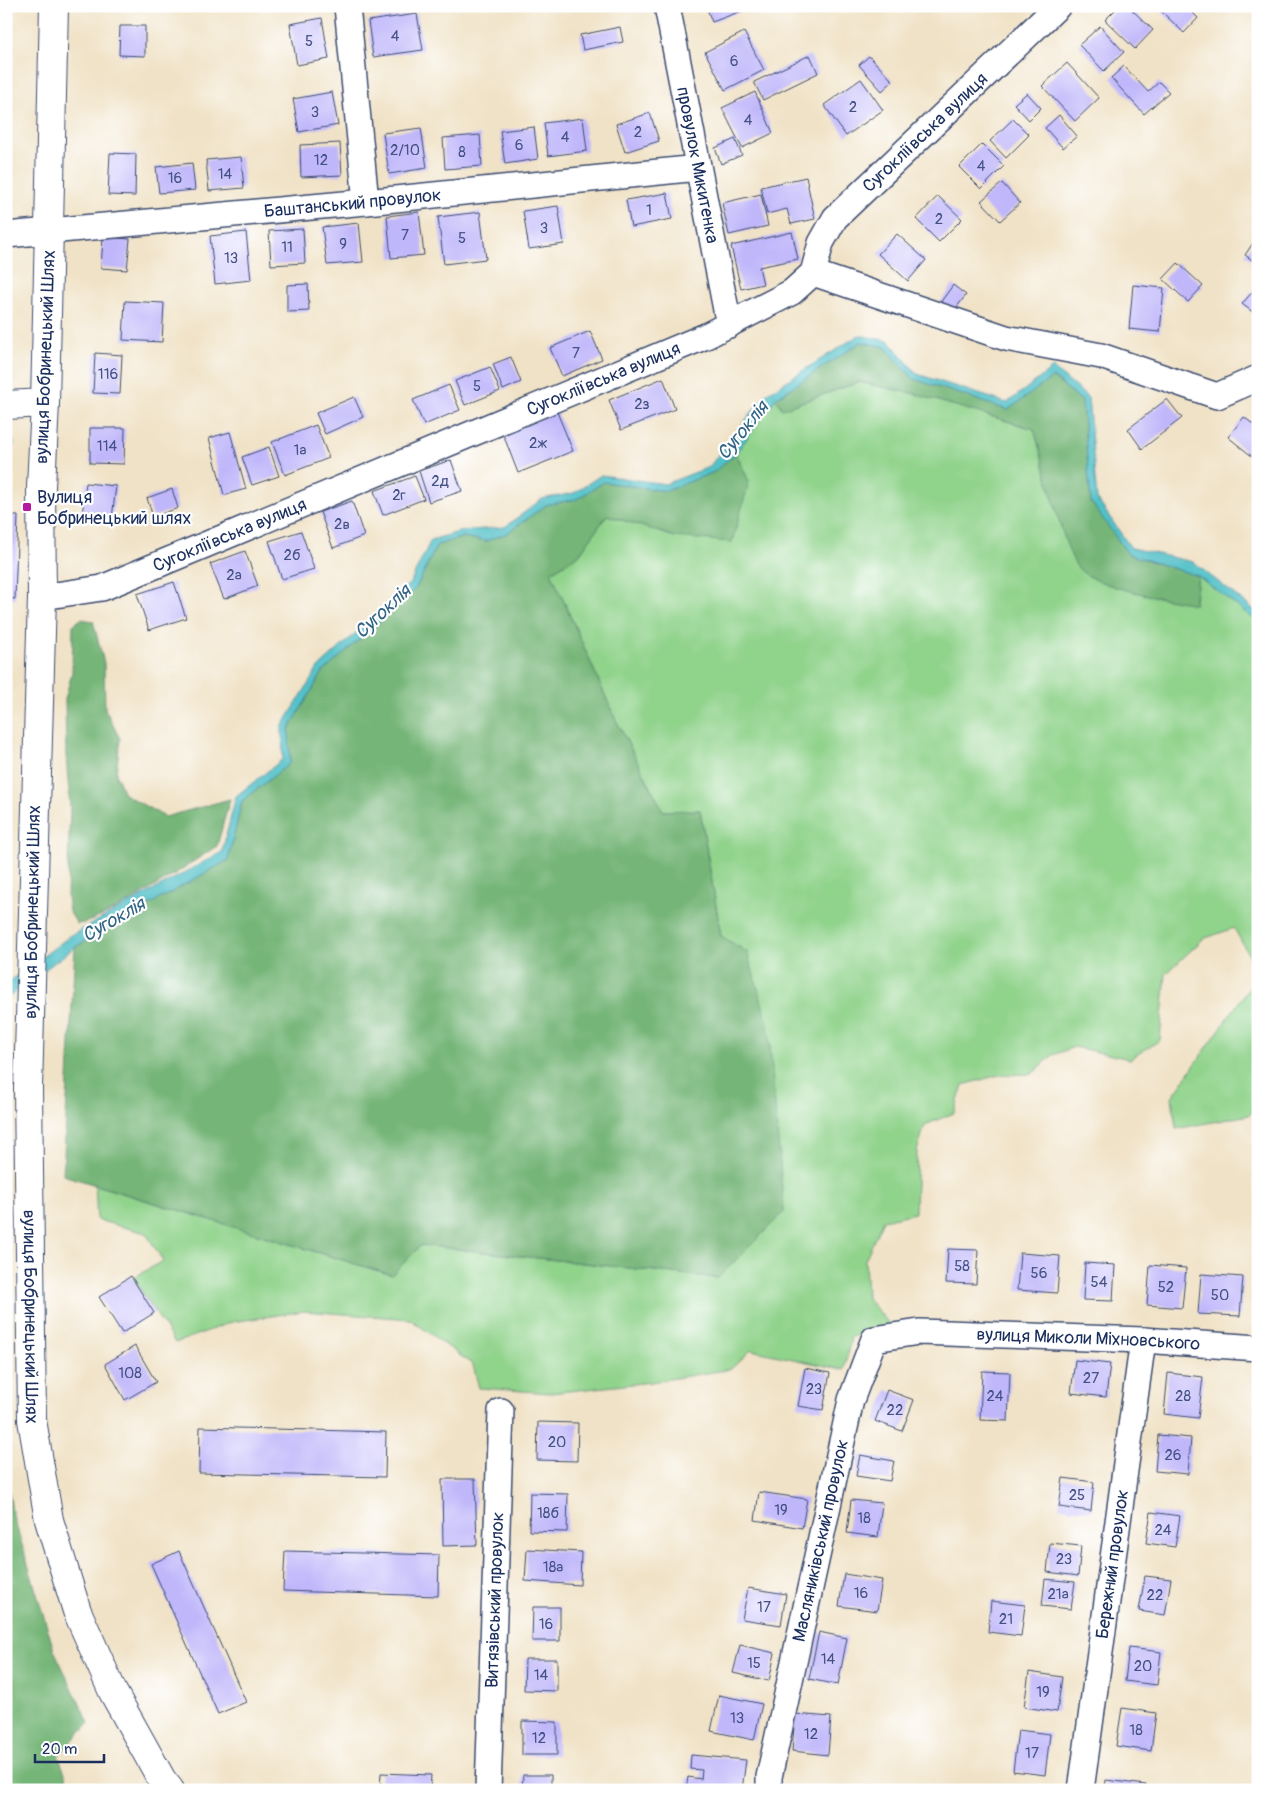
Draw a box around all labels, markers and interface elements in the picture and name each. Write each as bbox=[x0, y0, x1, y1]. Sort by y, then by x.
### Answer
house number: 4 bbox=[391, 27, 400, 46]
house number: 5 bbox=[305, 32, 313, 51]
house number: 6 bbox=[730, 52, 738, 71]
street label: Сугокліївська вулиця bbox=[858, 68, 993, 198]
street label: провулок Микитенка bbox=[671, 85, 724, 245]
house number: 2 bbox=[849, 98, 857, 117]
house number: 3 bbox=[311, 103, 319, 122]
house number: 4 bbox=[744, 111, 753, 130]
house number: 2 bbox=[634, 123, 642, 142]
house number: 4 bbox=[561, 128, 570, 147]
house number: 6 bbox=[515, 136, 523, 155]
house number: 2/10 bbox=[390, 141, 420, 160]
house number: 8 bbox=[458, 143, 466, 162]
house number: 12 bbox=[314, 151, 328, 170]
house number: 4 bbox=[977, 157, 986, 176]
house number: 14 bbox=[218, 165, 233, 184]
house number: 16 bbox=[168, 169, 182, 188]
street label: Баштанський провулок bbox=[263, 183, 442, 223]
house number: 1 bbox=[646, 201, 652, 220]
house number: 2 bbox=[935, 210, 943, 229]
house number: 3 bbox=[540, 219, 548, 238]
house number: 7 bbox=[401, 226, 409, 245]
house number: 5 bbox=[458, 229, 466, 248]
house number: 9 bbox=[339, 235, 347, 254]
house number: 11 bbox=[281, 238, 293, 257]
house number: 13 bbox=[224, 249, 238, 268]
street label: вулиця Бобринецький Шлях bbox=[30, 250, 61, 464]
street label: Сугокліївська вулиця bbox=[523, 337, 684, 422]
house number: 7 bbox=[572, 344, 580, 363]
house number: 116 bbox=[98, 365, 118, 384]
house number: 5 bbox=[473, 377, 481, 396]
house number: 2з bbox=[634, 395, 650, 414]
water label: Сугоклія bbox=[712, 395, 775, 465]
house number: 2ж bbox=[529, 434, 547, 453]
house number: 114 bbox=[97, 437, 118, 456]
house number: 1а bbox=[294, 441, 306, 460]
house number: 2д bbox=[431, 472, 449, 491]
place label: Вулиця Бобринецький шлях bbox=[37, 486, 191, 530]
house number: 2г bbox=[392, 486, 406, 505]
street label: Сугокліївська вулиця bbox=[150, 493, 310, 577]
marker: Вулиця Бобринецький шлях bbox=[21, 501, 33, 513]
house number: 2в bbox=[334, 515, 350, 534]
house number: 2б bbox=[284, 546, 301, 565]
house number: 2а bbox=[226, 566, 242, 585]
water label: Сугоклія bbox=[349, 578, 417, 644]
street label: вулиця Бобринецький Шлях bbox=[19, 805, 46, 1019]
water label: Сугоклія bbox=[78, 891, 151, 947]
street label: вулиця Бобринецький Шлях bbox=[17, 1209, 43, 1424]
house number: 58 bbox=[954, 1257, 970, 1276]
house number: 56 bbox=[1031, 1264, 1047, 1283]
house number: 54 bbox=[1091, 1273, 1108, 1292]
house number: 52 bbox=[1158, 1278, 1174, 1297]
house number: 50 bbox=[1211, 1286, 1229, 1305]
street label: вулиця Миколи Міхновського bbox=[976, 1323, 1201, 1356]
house number: 108 bbox=[118, 1364, 142, 1383]
house number: 27 bbox=[1083, 1369, 1099, 1388]
house number: 23 bbox=[806, 1380, 822, 1399]
house number: 24 bbox=[986, 1387, 1004, 1406]
house number: 28 bbox=[1175, 1387, 1191, 1406]
house number: 22 bbox=[887, 1401, 903, 1420]
house number: 20 bbox=[548, 1433, 566, 1452]
street label: Масляниківський провулок bbox=[788, 1437, 854, 1644]
house number: 26 bbox=[1164, 1446, 1182, 1465]
house number: 25 bbox=[1069, 1486, 1085, 1505]
street label: Бережний провулок bbox=[1091, 1488, 1134, 1640]
house number: 19 bbox=[774, 1501, 788, 1520]
house number: 18б bbox=[537, 1504, 559, 1523]
house number: 18 bbox=[857, 1509, 871, 1528]
street label: Витязівський провулок bbox=[481, 1512, 510, 1689]
house number: 24 bbox=[1154, 1521, 1172, 1540]
house number: 23 bbox=[1056, 1550, 1072, 1569]
house number: 18а bbox=[543, 1558, 563, 1577]
house number: 16 bbox=[854, 1584, 868, 1603]
house number: 21а bbox=[1047, 1585, 1069, 1604]
house number: 22 bbox=[1147, 1586, 1163, 1605]
house number: 17 bbox=[757, 1598, 771, 1617]
house number: 21 bbox=[999, 1610, 1013, 1629]
house number: 16 bbox=[539, 1615, 553, 1634]
house number: 14 bbox=[821, 1650, 836, 1669]
house number: 15 bbox=[747, 1654, 761, 1673]
house number: 20 bbox=[1134, 1657, 1152, 1676]
house number: 14 bbox=[534, 1666, 549, 1685]
house number: 19 bbox=[1036, 1683, 1050, 1702]
house number: 13 bbox=[730, 1709, 744, 1728]
house number: 18 bbox=[1129, 1721, 1143, 1740]
house number: 12 bbox=[804, 1725, 818, 1744]
house number: 12 bbox=[532, 1729, 546, 1748]
scale bar bbox=[35, 1731, 104, 1763]
text: 20 m bbox=[42, 1740, 77, 1759]
house number: 17 bbox=[1025, 1744, 1039, 1763]

